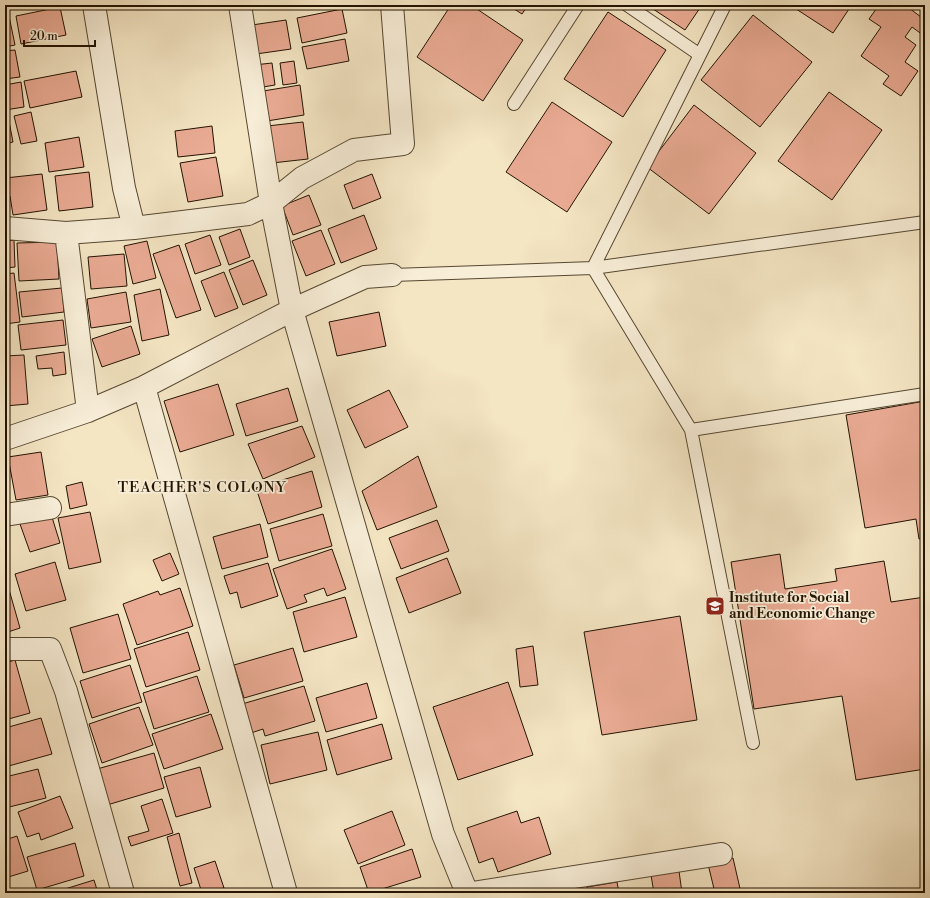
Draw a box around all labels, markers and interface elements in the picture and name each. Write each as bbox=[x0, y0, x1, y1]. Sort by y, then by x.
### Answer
scale bar bbox=[24, 22, 95, 48]
text: 20 m bbox=[30, 29, 58, 44]
district label: TEACHER'S COLONY bbox=[117, 478, 287, 497]
place label: Institute for Social and Economic Change bbox=[729, 589, 876, 623]
school or university icon: Institute for Social and Economic Change bbox=[704, 595, 726, 617]

